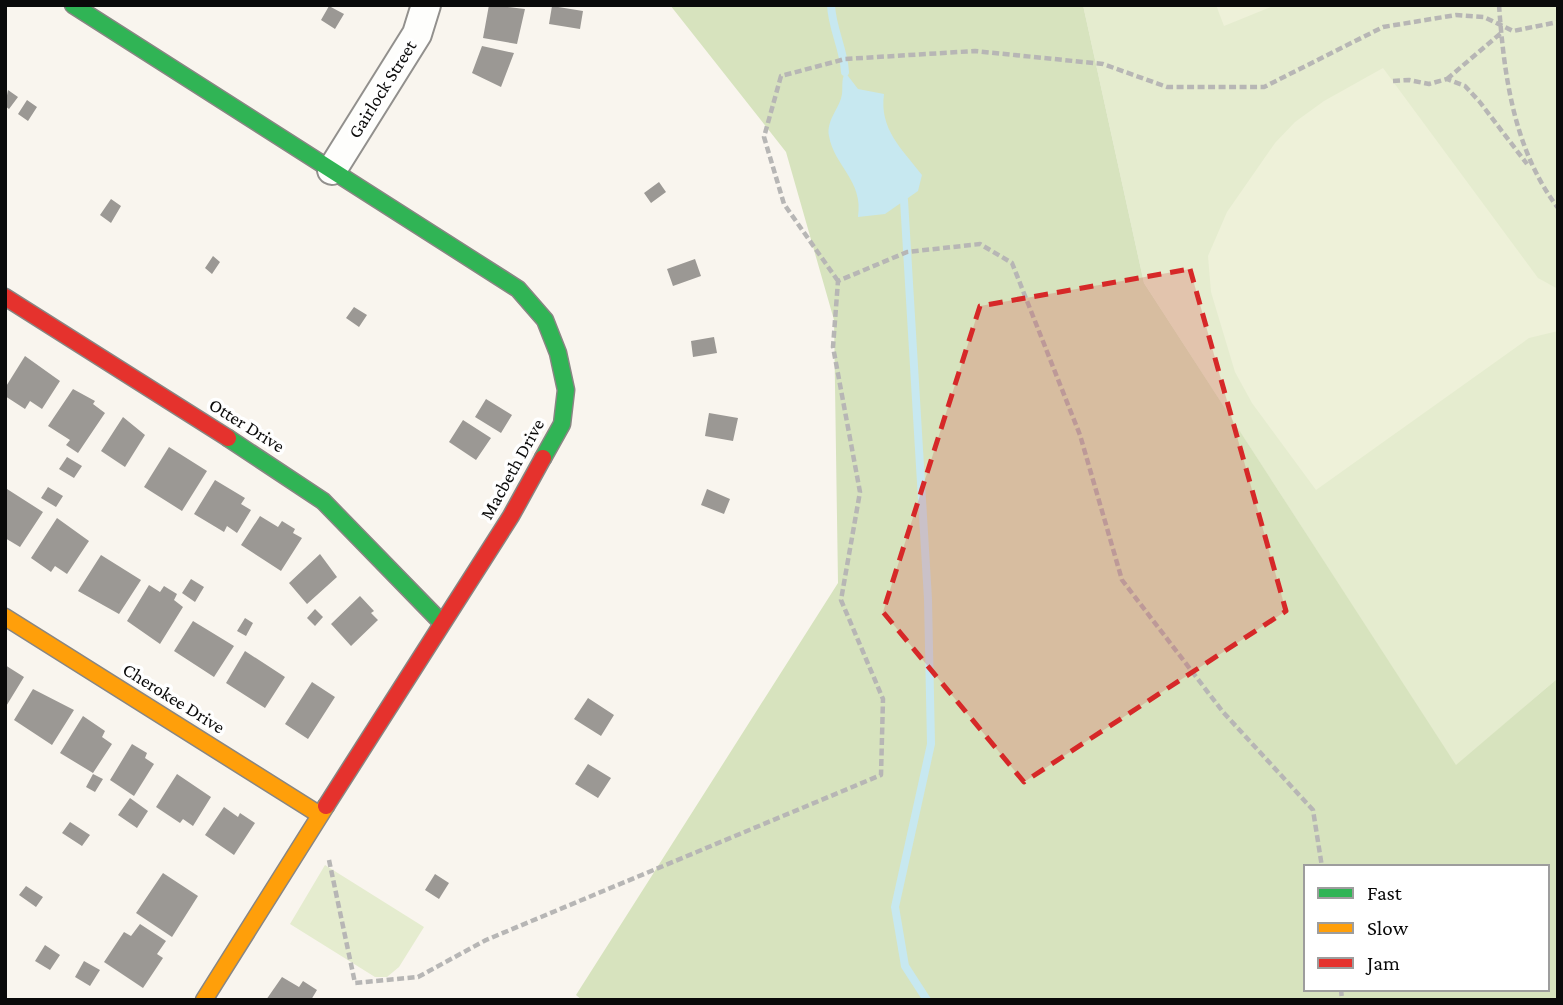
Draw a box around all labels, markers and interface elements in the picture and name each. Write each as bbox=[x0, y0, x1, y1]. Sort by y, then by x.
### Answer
street label: Gairlock Street bbox=[343, 35, 421, 142]
street label: Otter Drive bbox=[205, 394, 289, 456]
street label: Macbeth Drive bbox=[476, 415, 548, 523]
street label: Cherokee Drive bbox=[119, 658, 229, 738]
legend bbox=[1304, 865, 1549, 991]
text: Fast bbox=[1367, 881, 1403, 905]
text: Slow bbox=[1367, 916, 1409, 940]
text: Jam bbox=[1365, 951, 1400, 975]

